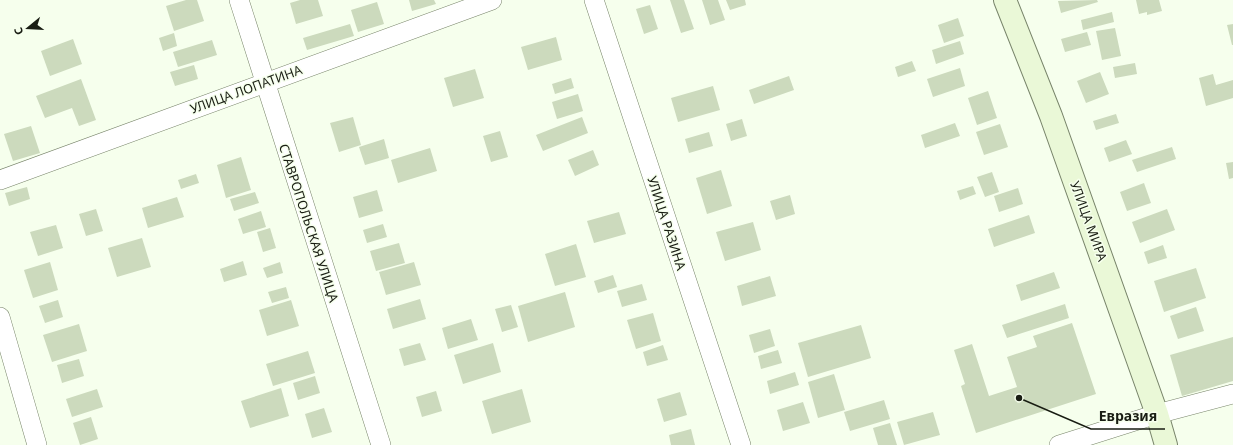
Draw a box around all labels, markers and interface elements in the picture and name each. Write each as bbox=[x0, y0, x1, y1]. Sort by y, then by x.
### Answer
north arrow bbox=[8, 8, 48, 48]
text: С bbox=[10, 26, 26, 37]
street label: УЛИЦА ЛОПАТИНА bbox=[188, 60, 305, 118]
street label: СТАВРОПОЛЬСКАЯ УЛИЦА bbox=[275, 142, 343, 305]
street label: УЛИЦА РАЗИНА bbox=[643, 174, 691, 273]
street label: УЛИЦА МИРА bbox=[1066, 178, 1112, 264]
callout: Евразия bbox=[1091, 403, 1165, 429]
text: Евразия bbox=[1099, 406, 1157, 425]

